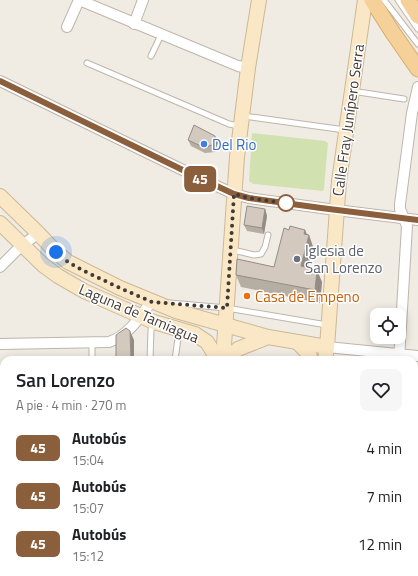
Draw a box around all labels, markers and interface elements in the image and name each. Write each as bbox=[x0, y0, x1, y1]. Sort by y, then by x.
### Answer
street label: Calle Fray Junípero Serra bbox=[326, 42, 370, 197]
place label: Del Rio bbox=[212, 133, 257, 156]
marker: Del Rio bbox=[199, 139, 209, 149]
line badge: 45 bbox=[182, 166, 218, 192]
text: 45 bbox=[192, 168, 208, 189]
unlabelled marker bbox=[277, 194, 295, 212]
place label: Iglesia de San Lorenzo bbox=[305, 239, 382, 279]
your location bbox=[46, 242, 66, 262]
marker: Iglesia de San Lorenzo bbox=[292, 254, 302, 264]
street label: Laguna de Tamiagua bbox=[75, 277, 203, 349]
place label: Casa de Empeno bbox=[255, 285, 360, 308]
marker: Casa de Empeno bbox=[242, 291, 252, 301]
map controls bbox=[370, 308, 406, 344]
button: locate bbox=[370, 308, 406, 344]
text: San Lorenzo bbox=[16, 365, 115, 394]
button: heart bbox=[360, 369, 402, 411]
text: A pie · 4 min · 270 m bbox=[16, 395, 126, 415]
text: Autobús bbox=[72, 427, 126, 450]
text: 45 bbox=[30, 437, 46, 458]
text: 4 min bbox=[366, 437, 402, 460]
text: 15:04 bbox=[72, 450, 104, 470]
text: Autobús bbox=[72, 475, 126, 498]
text: 45 bbox=[30, 485, 46, 506]
text: 7 min bbox=[366, 485, 402, 508]
text: 15:07 bbox=[72, 498, 104, 518]
text: Autobús bbox=[72, 523, 126, 546]
text: 45 bbox=[30, 533, 46, 554]
text: 12 min bbox=[358, 533, 402, 556]
text: 15:12 bbox=[72, 546, 104, 566]

